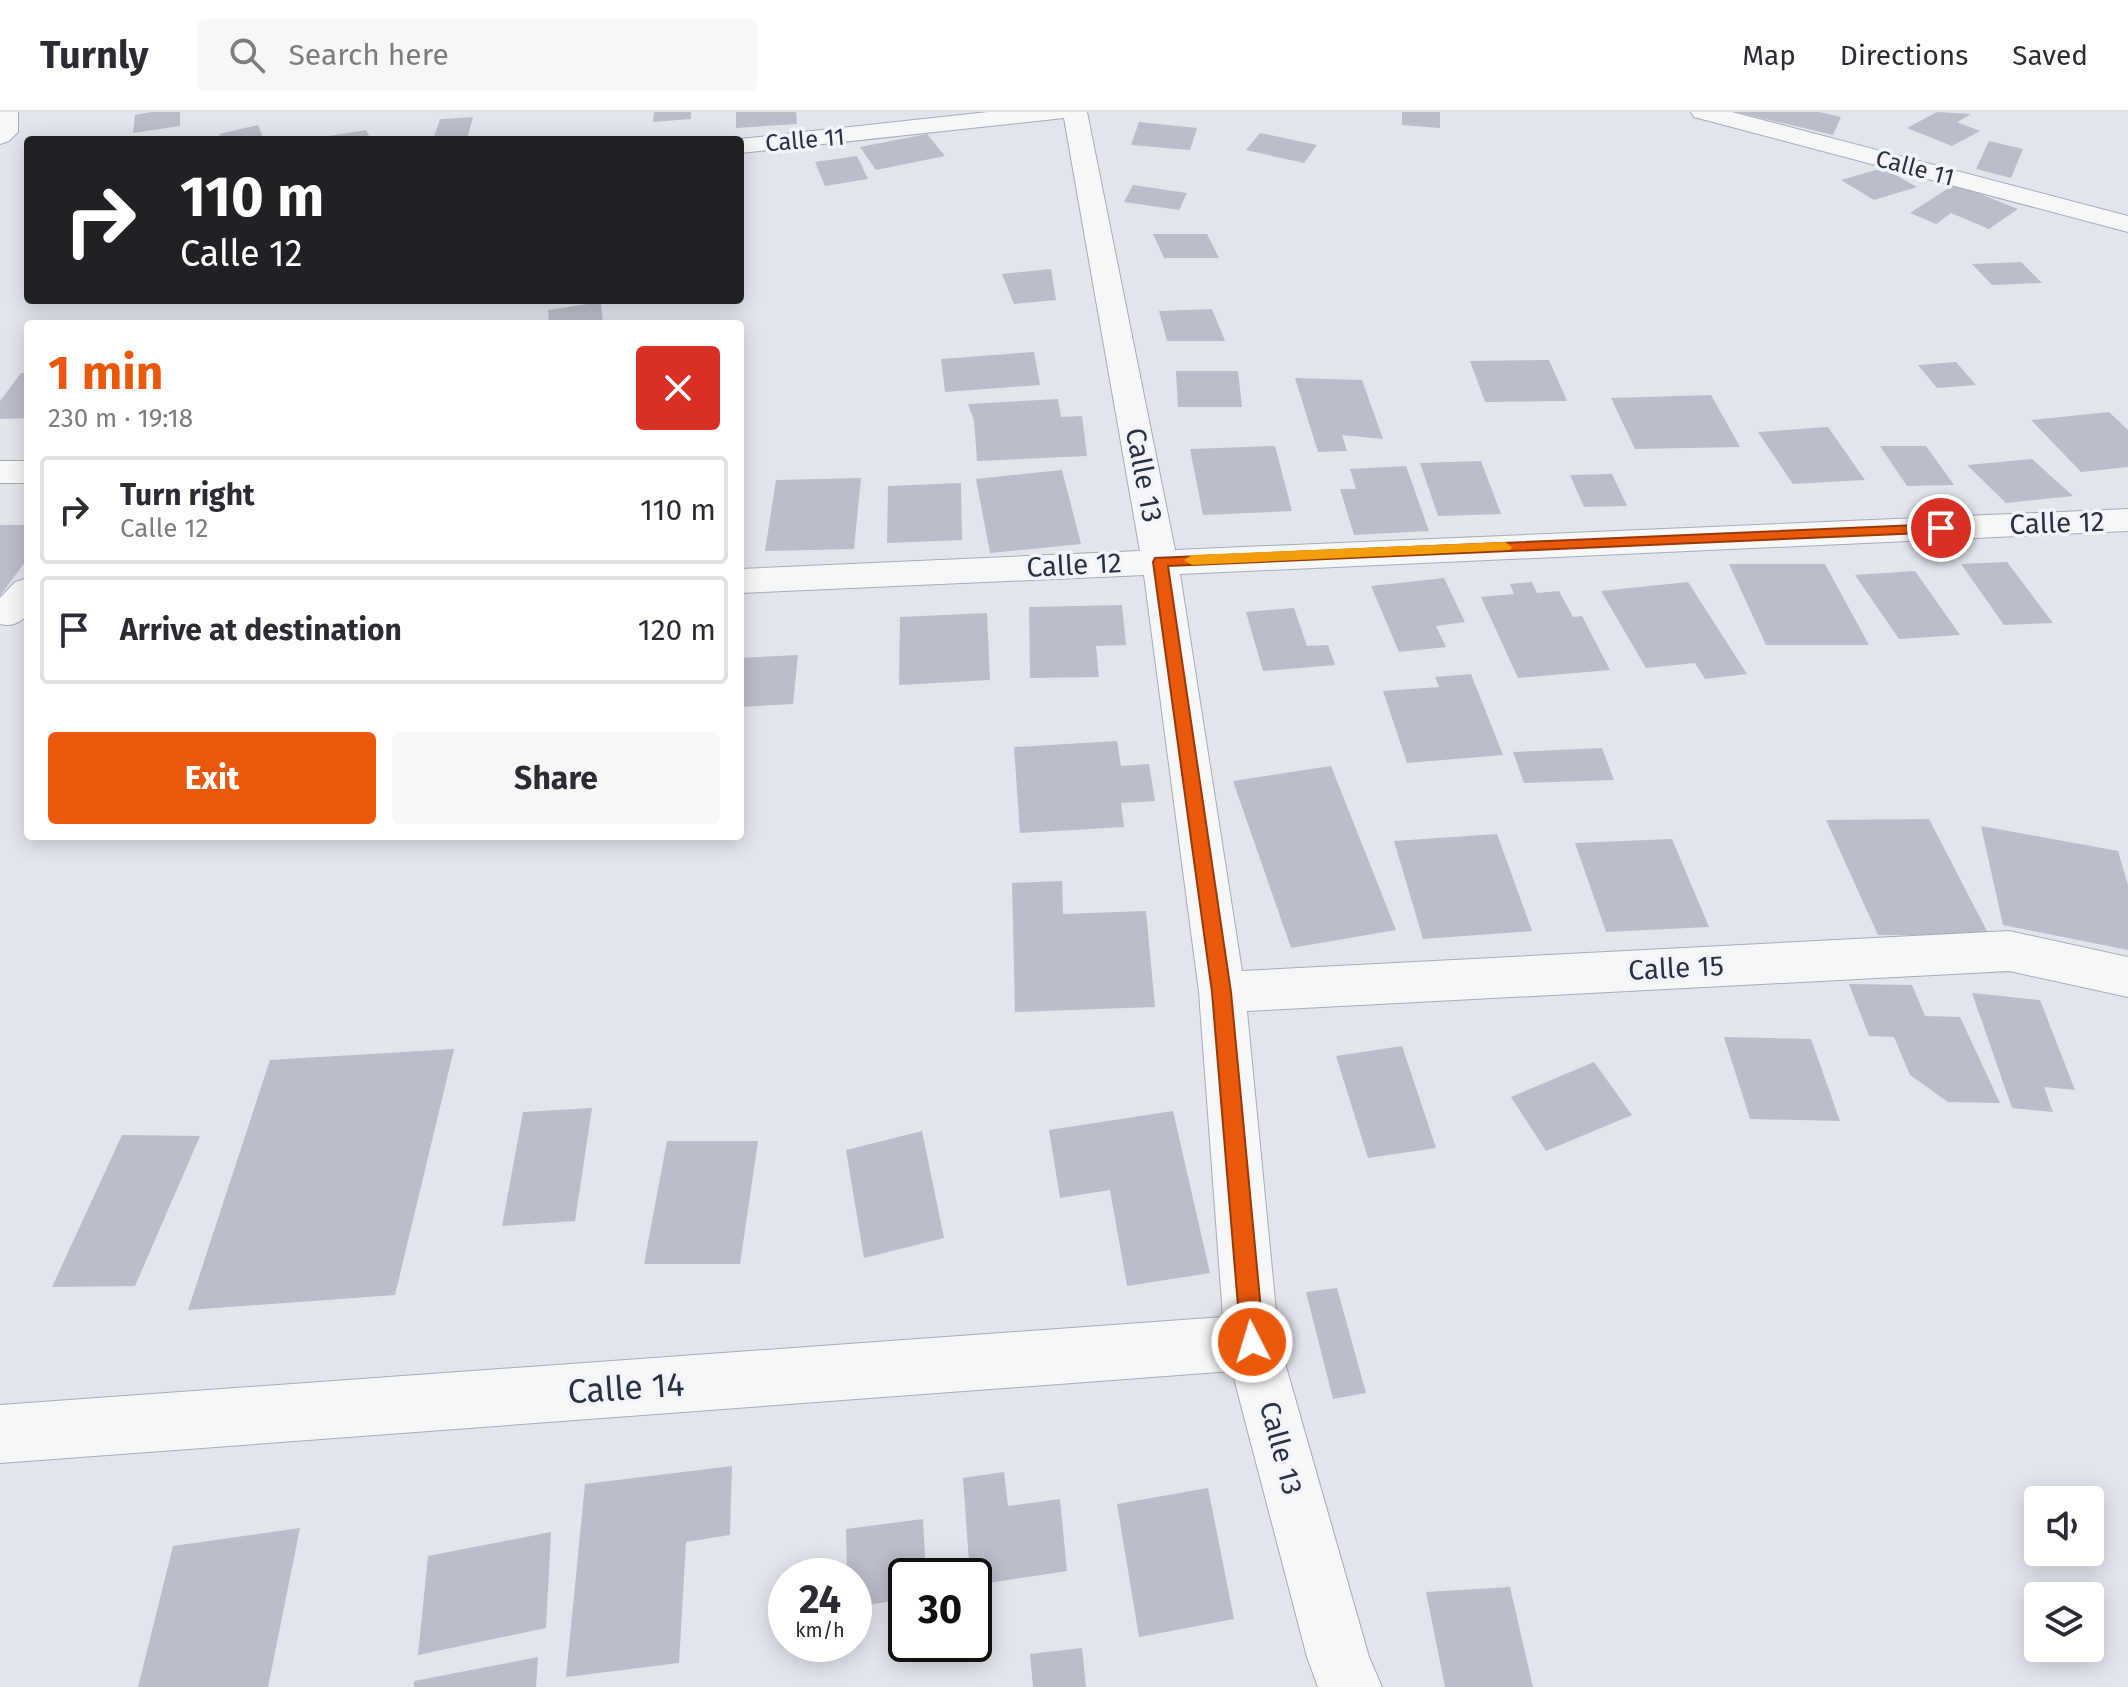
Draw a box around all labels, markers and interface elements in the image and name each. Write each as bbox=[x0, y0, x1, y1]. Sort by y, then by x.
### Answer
search box bbox=[197, 19, 757, 91]
text: Turnly bbox=[40, 32, 149, 78]
icon: search bbox=[225, 33, 269, 77]
text: Search here bbox=[289, 37, 449, 73]
text: Map bbox=[1742, 39, 1796, 72]
text: Directions bbox=[1840, 39, 1968, 72]
text: Saved bbox=[2012, 39, 2088, 72]
street label: Calle 11 bbox=[764, 123, 846, 157]
street label: Calle 11 bbox=[1873, 144, 1957, 192]
text: 110 m bbox=[180, 164, 324, 231]
icon: right bbox=[48, 168, 152, 272]
text: Calle 12 bbox=[180, 232, 303, 276]
text: 1 min bbox=[48, 344, 163, 402]
button: close bbox=[636, 346, 720, 430]
text: 230 m · 19:18 bbox=[48, 403, 193, 434]
street label: Calle 13 bbox=[1119, 425, 1169, 525]
text: Turn right bbox=[120, 477, 255, 513]
icon: right bbox=[52, 488, 96, 532]
text: 110 m bbox=[640, 492, 716, 528]
pin bbox=[1907, 494, 1975, 562]
street label: Calle 12 bbox=[2009, 505, 2105, 541]
icon: arrive bbox=[1919, 506, 1963, 550]
text: Calle 12 bbox=[120, 513, 208, 544]
street label: Calle 12 bbox=[1026, 546, 1122, 584]
icon: arrive bbox=[52, 608, 96, 652]
text: Arrive at destination bbox=[120, 612, 402, 648]
text: 120 m bbox=[638, 612, 716, 648]
button: Exit bbox=[48, 732, 376, 824]
button: Share bbox=[392, 732, 720, 824]
street label: Calle 15 bbox=[1627, 949, 1725, 987]
position arrow bbox=[1210, 1300, 1294, 1384]
street label: Calle 14 bbox=[566, 1363, 686, 1413]
street label: Calle 13 bbox=[1253, 1398, 1309, 1498]
map controls bbox=[2024, 1486, 2104, 1662]
button: sound bbox=[2024, 1486, 2104, 1566]
speed limit sign: 30 bbox=[888, 1558, 992, 1662]
text: 24 bbox=[799, 1576, 841, 1624]
button: layers bbox=[2024, 1582, 2104, 1662]
text: km/h bbox=[795, 1618, 845, 1642]

